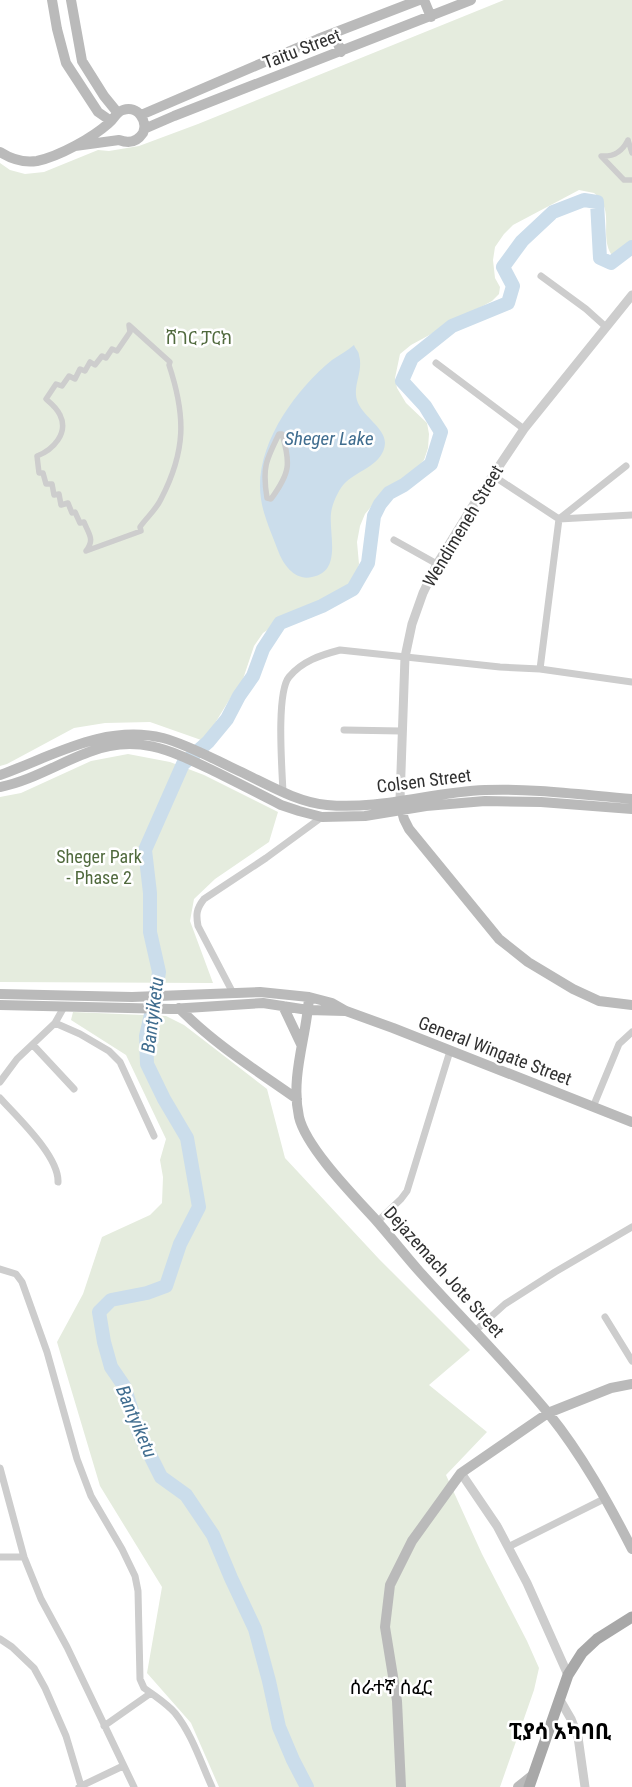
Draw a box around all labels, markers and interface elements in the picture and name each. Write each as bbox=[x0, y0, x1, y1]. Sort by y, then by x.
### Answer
street label: Taitu Street bbox=[260, 24, 344, 73]
park label: ሸገር ፓርክ bbox=[166, 327, 232, 348]
water label: Sheger Lake bbox=[284, 427, 374, 450]
street label: Wendimeneh Street bbox=[418, 461, 507, 590]
street label: Colsen Street bbox=[375, 764, 472, 797]
park label: Sheger Park - Phase 2 bbox=[56, 846, 142, 888]
water label: Bantyiketu bbox=[136, 976, 169, 1054]
street label: General Wingate Street bbox=[416, 1012, 575, 1089]
street label: Dejazemach Jote Street bbox=[380, 1202, 509, 1341]
water label: Bantyiketu bbox=[111, 1382, 162, 1461]
district label: ሰራተኛ ሰፈር bbox=[350, 1676, 432, 1699]
district label: ፒያሳ አካባቢ bbox=[509, 1719, 612, 1744]

